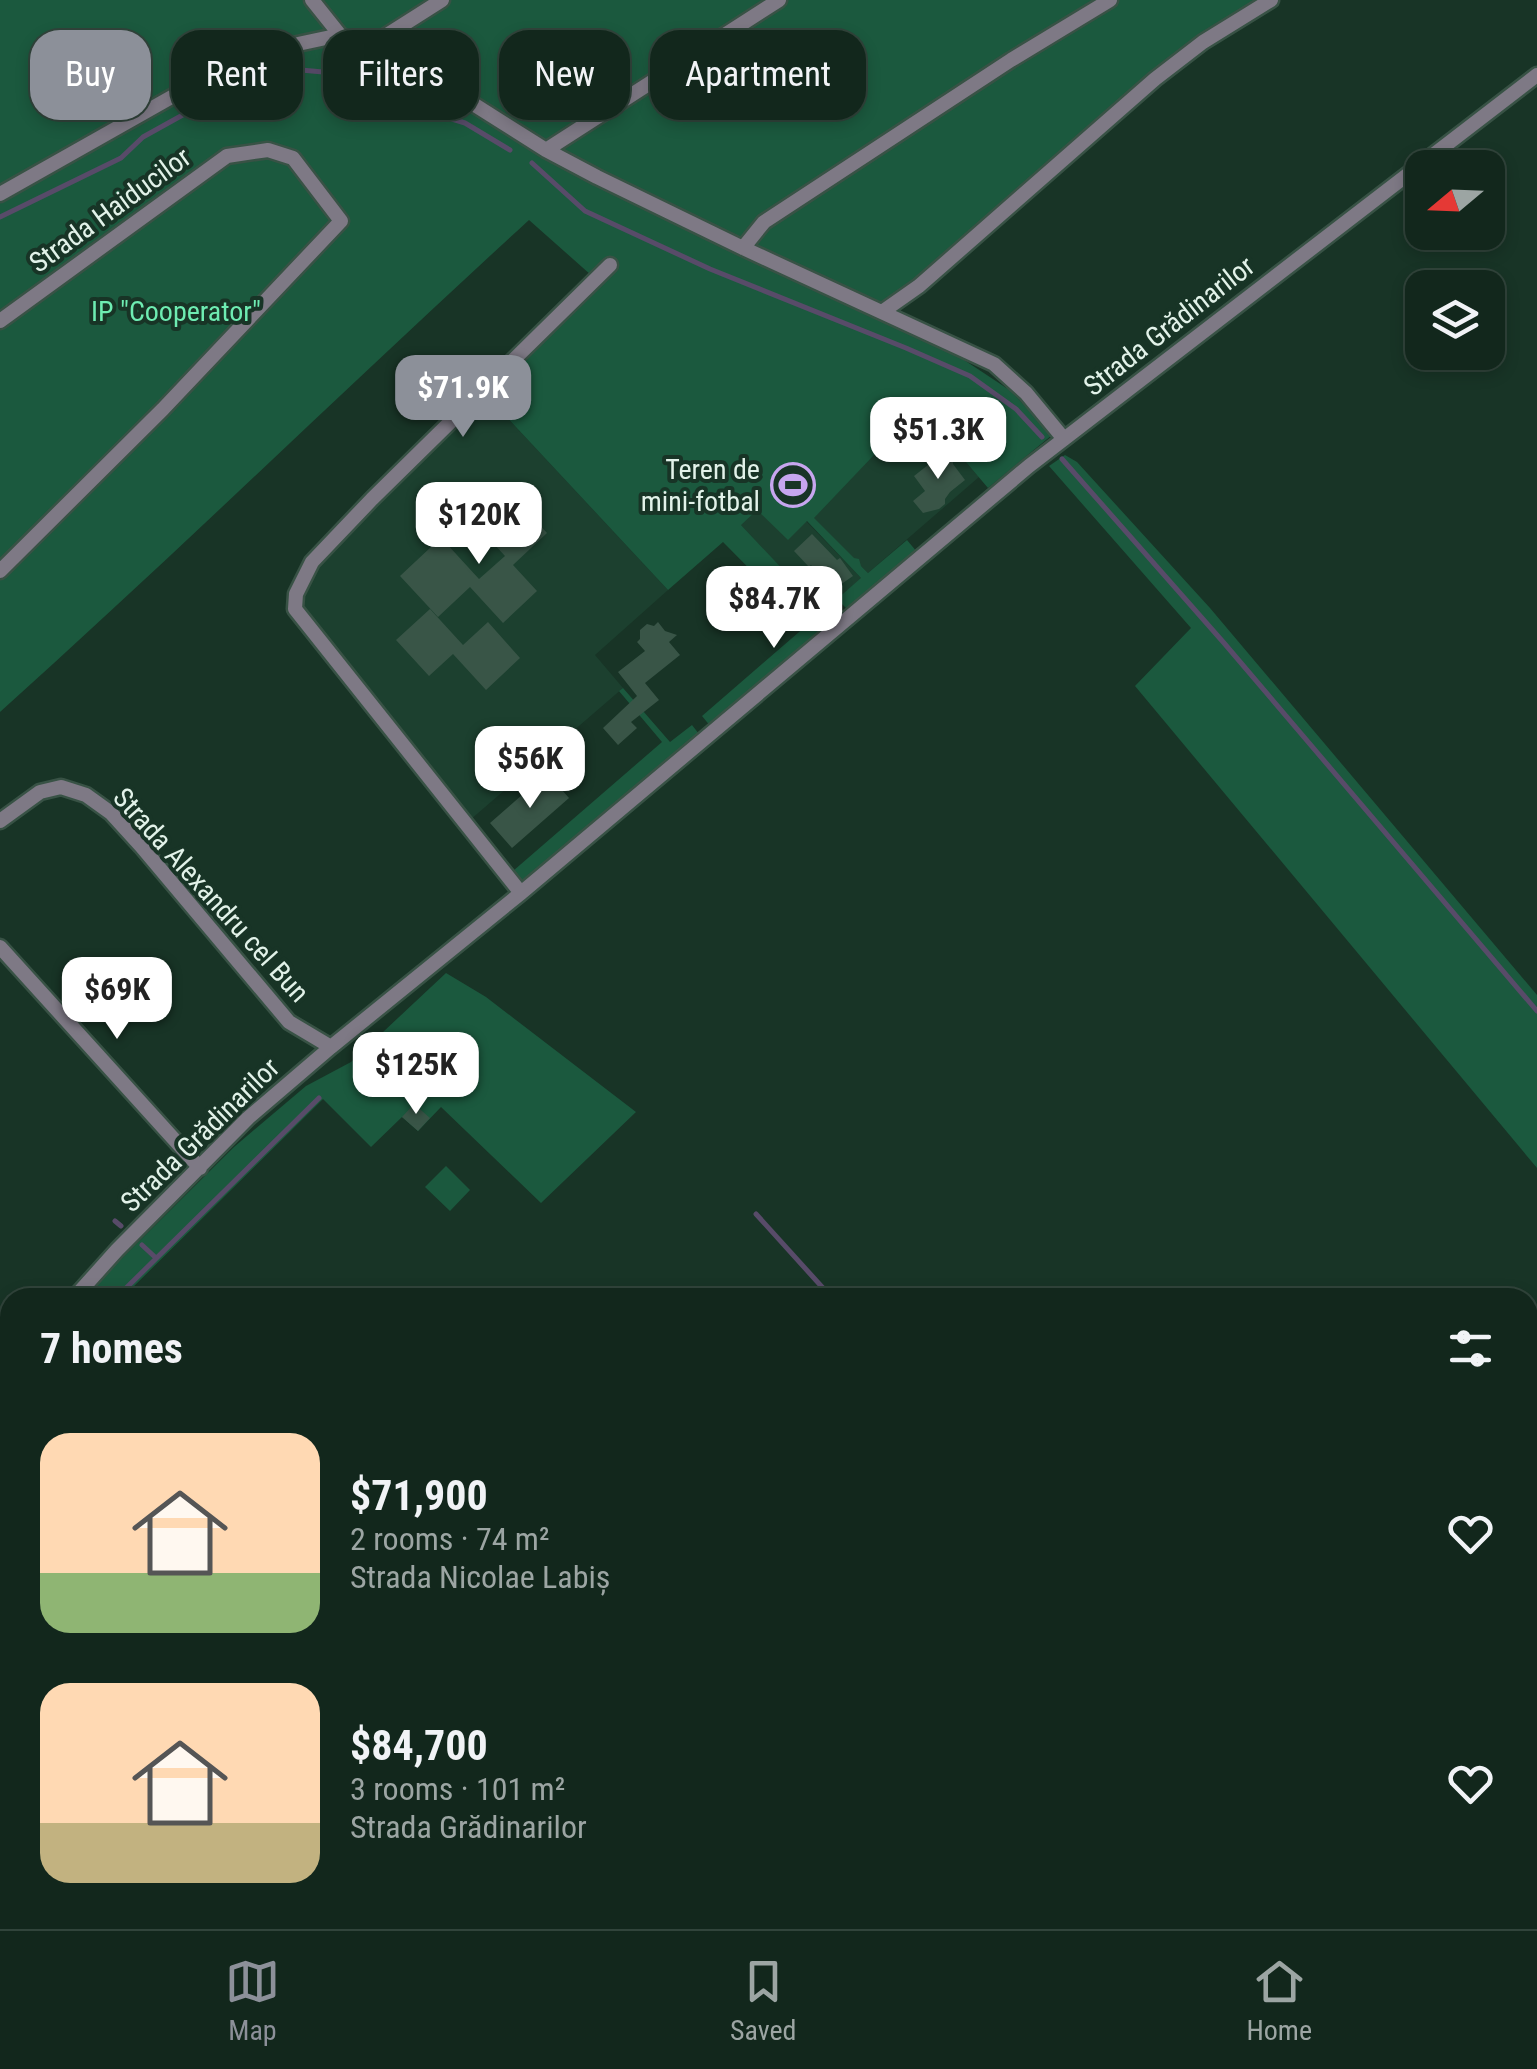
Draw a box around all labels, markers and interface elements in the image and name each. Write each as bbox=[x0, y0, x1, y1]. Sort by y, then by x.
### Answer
chip: Buy bbox=[30, 30, 151, 120]
chip: Rent bbox=[171, 30, 303, 120]
chip: Filters bbox=[323, 30, 479, 120]
chip: New bbox=[499, 30, 630, 120]
chip: Apartment bbox=[650, 30, 866, 120]
street label: Strada Haiducilor bbox=[23, 141, 197, 279]
north arrow bbox=[1405, 150, 1505, 250]
map controls bbox=[1405, 150, 1505, 370]
street label: Strada Grădinarilor bbox=[1077, 249, 1261, 403]
button: layers bbox=[1405, 270, 1505, 370]
park label: IP "Cooperator" bbox=[91, 295, 261, 328]
pin: $71.9K bbox=[382, 355, 544, 440]
text: $71.9K bbox=[417, 368, 509, 406]
pin: $51.3K bbox=[857, 397, 1019, 482]
text: $51.3K bbox=[892, 410, 984, 448]
place label: Teren de mini-fotbal bbox=[641, 453, 760, 518]
sports icon: Teren de mini-fotbal bbox=[770, 462, 816, 508]
pin: $120K bbox=[409, 482, 549, 567]
text: $120K bbox=[438, 495, 520, 533]
pin: $84.7K bbox=[693, 566, 855, 651]
text: $84.7K bbox=[728, 579, 820, 617]
pin: $56K bbox=[471, 726, 589, 811]
text: $56K bbox=[497, 739, 563, 777]
street label: Strada Alexandru cel Bun bbox=[106, 781, 316, 1009]
pin: $69K bbox=[58, 957, 176, 1042]
text: $69K bbox=[84, 970, 150, 1008]
pin: $125K bbox=[346, 1032, 486, 1117]
text: $125K bbox=[375, 1045, 457, 1083]
street label: Strada Grădinarilor bbox=[114, 1051, 286, 1219]
icon: filters bbox=[1443, 1321, 1498, 1376]
text: 7 homes bbox=[40, 1324, 183, 1373]
text: $71,900 bbox=[350, 1471, 488, 1520]
icon: home bbox=[120, 1473, 240, 1593]
icon: heart bbox=[1443, 1506, 1498, 1561]
text: 2 rooms · 74 m² bbox=[350, 1520, 549, 1558]
text: Strada Nicolae Labiș bbox=[350, 1558, 610, 1596]
text: $84,700 bbox=[350, 1721, 488, 1770]
icon: home bbox=[120, 1723, 240, 1843]
icon: heart bbox=[1443, 1756, 1498, 1811]
text: 3 rooms · 101 m² bbox=[350, 1770, 565, 1808]
text: Strada Grădinarilor bbox=[350, 1808, 587, 1846]
tab: Map bbox=[225, 1954, 280, 2047]
tab: Saved bbox=[730, 1954, 796, 2047]
tab: Home bbox=[1246, 1954, 1312, 2047]

